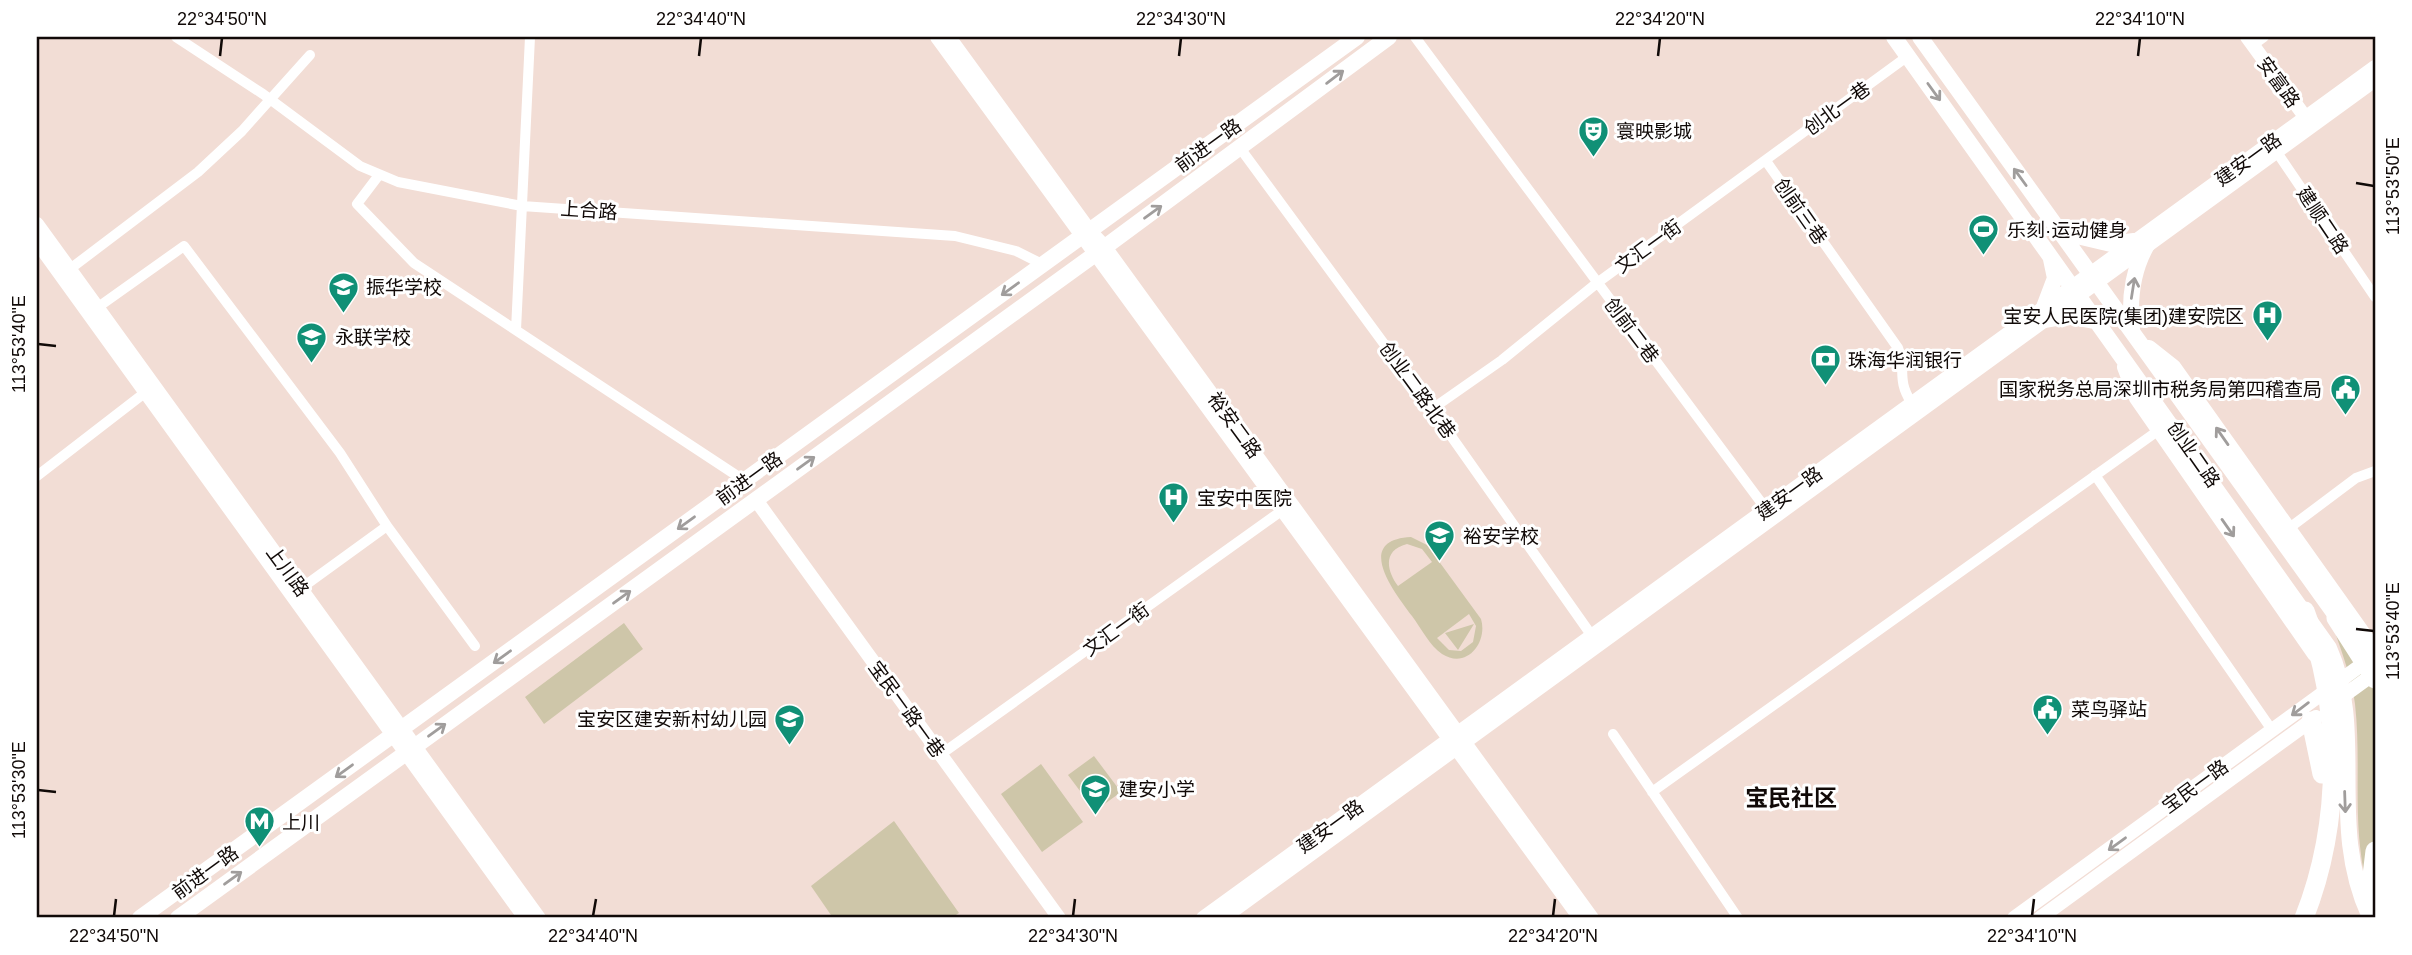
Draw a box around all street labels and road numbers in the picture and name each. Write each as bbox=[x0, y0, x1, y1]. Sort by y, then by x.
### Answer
street label: 安富路 bbox=[2253, 53, 2304, 112]
street label: 创北一巷 bbox=[1800, 78, 1874, 139]
street label: 前进一路 bbox=[1171, 115, 1245, 176]
street label: 建安一路 bbox=[2211, 129, 2285, 190]
street label: 创前三巷 bbox=[1770, 174, 1831, 248]
street label: 建顺二路 bbox=[2293, 183, 2353, 258]
street label: 上合路 bbox=[560, 198, 618, 223]
street label: 文汇一街 bbox=[1611, 216, 1685, 277]
street label: 创前二巷 bbox=[1600, 294, 1663, 367]
street label: 创业二路北巷 bbox=[1376, 338, 1460, 443]
street label: 裕安二路 bbox=[1204, 388, 1265, 462]
street label: 创业二路 bbox=[2163, 417, 2224, 491]
street label: 前进一路 bbox=[712, 448, 786, 509]
street label: 建安一路 bbox=[1752, 463, 1826, 524]
street label: 上川路 bbox=[262, 542, 313, 601]
street label: 文汇一街 bbox=[1079, 599, 1153, 660]
street label: 宝民一路一巷 bbox=[865, 657, 949, 762]
street label: 宝民一路 bbox=[2158, 756, 2232, 817]
street label: 建安一路 bbox=[1293, 796, 1367, 857]
street label: 前进一路 bbox=[168, 842, 242, 903]

